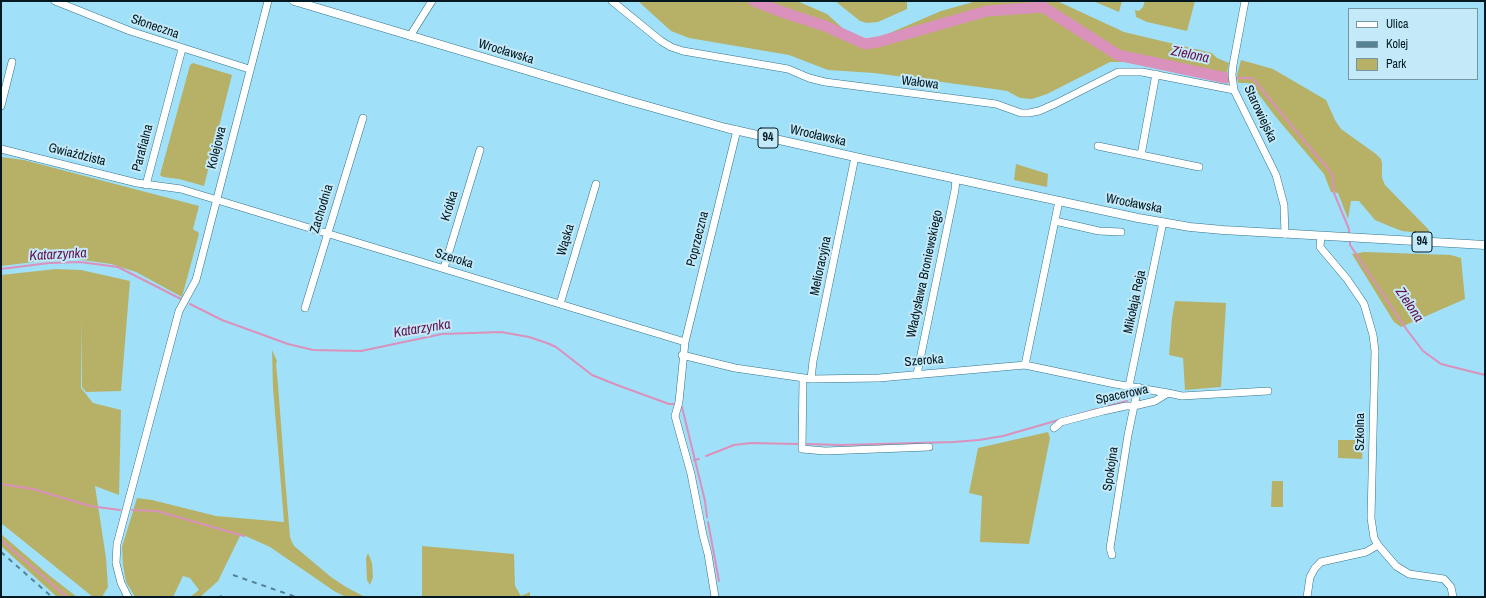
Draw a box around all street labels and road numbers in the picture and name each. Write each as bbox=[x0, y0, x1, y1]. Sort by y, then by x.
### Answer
street label: Słoneczna bbox=[129, 12, 181, 42]
street label: Wrocławska bbox=[476, 36, 536, 68]
street label: Wałowa bbox=[900, 73, 940, 93]
street label: Starowiejska bbox=[1240, 83, 1280, 145]
street label: Wrocławska bbox=[788, 122, 848, 150]
street label: Parafialna bbox=[129, 123, 157, 173]
street label: Kolejowa bbox=[204, 125, 230, 171]
road number: 94 bbox=[758, 128, 778, 148]
street label: Gwiaździsta bbox=[47, 140, 107, 170]
street label: Zachodnia bbox=[307, 183, 337, 235]
street label: Krótka bbox=[438, 189, 462, 223]
street label: Wrocławska bbox=[1104, 191, 1164, 217]
street label: Władysława Broniewskiego bbox=[904, 209, 946, 339]
street label: Poprzeczna bbox=[684, 210, 712, 268]
street label: Wąska bbox=[554, 222, 578, 258]
road number: 94 bbox=[1412, 232, 1432, 252]
street label: Melioracyjna bbox=[807, 235, 835, 297]
street label: Szeroka bbox=[433, 246, 475, 272]
street label: Mikołaja Reja bbox=[1121, 269, 1149, 335]
street label: Szeroka bbox=[904, 352, 944, 370]
street label: Spacerowa bbox=[1094, 382, 1150, 408]
street label: Szkolna bbox=[1353, 413, 1369, 451]
street label: Spokojna bbox=[1100, 446, 1122, 492]

